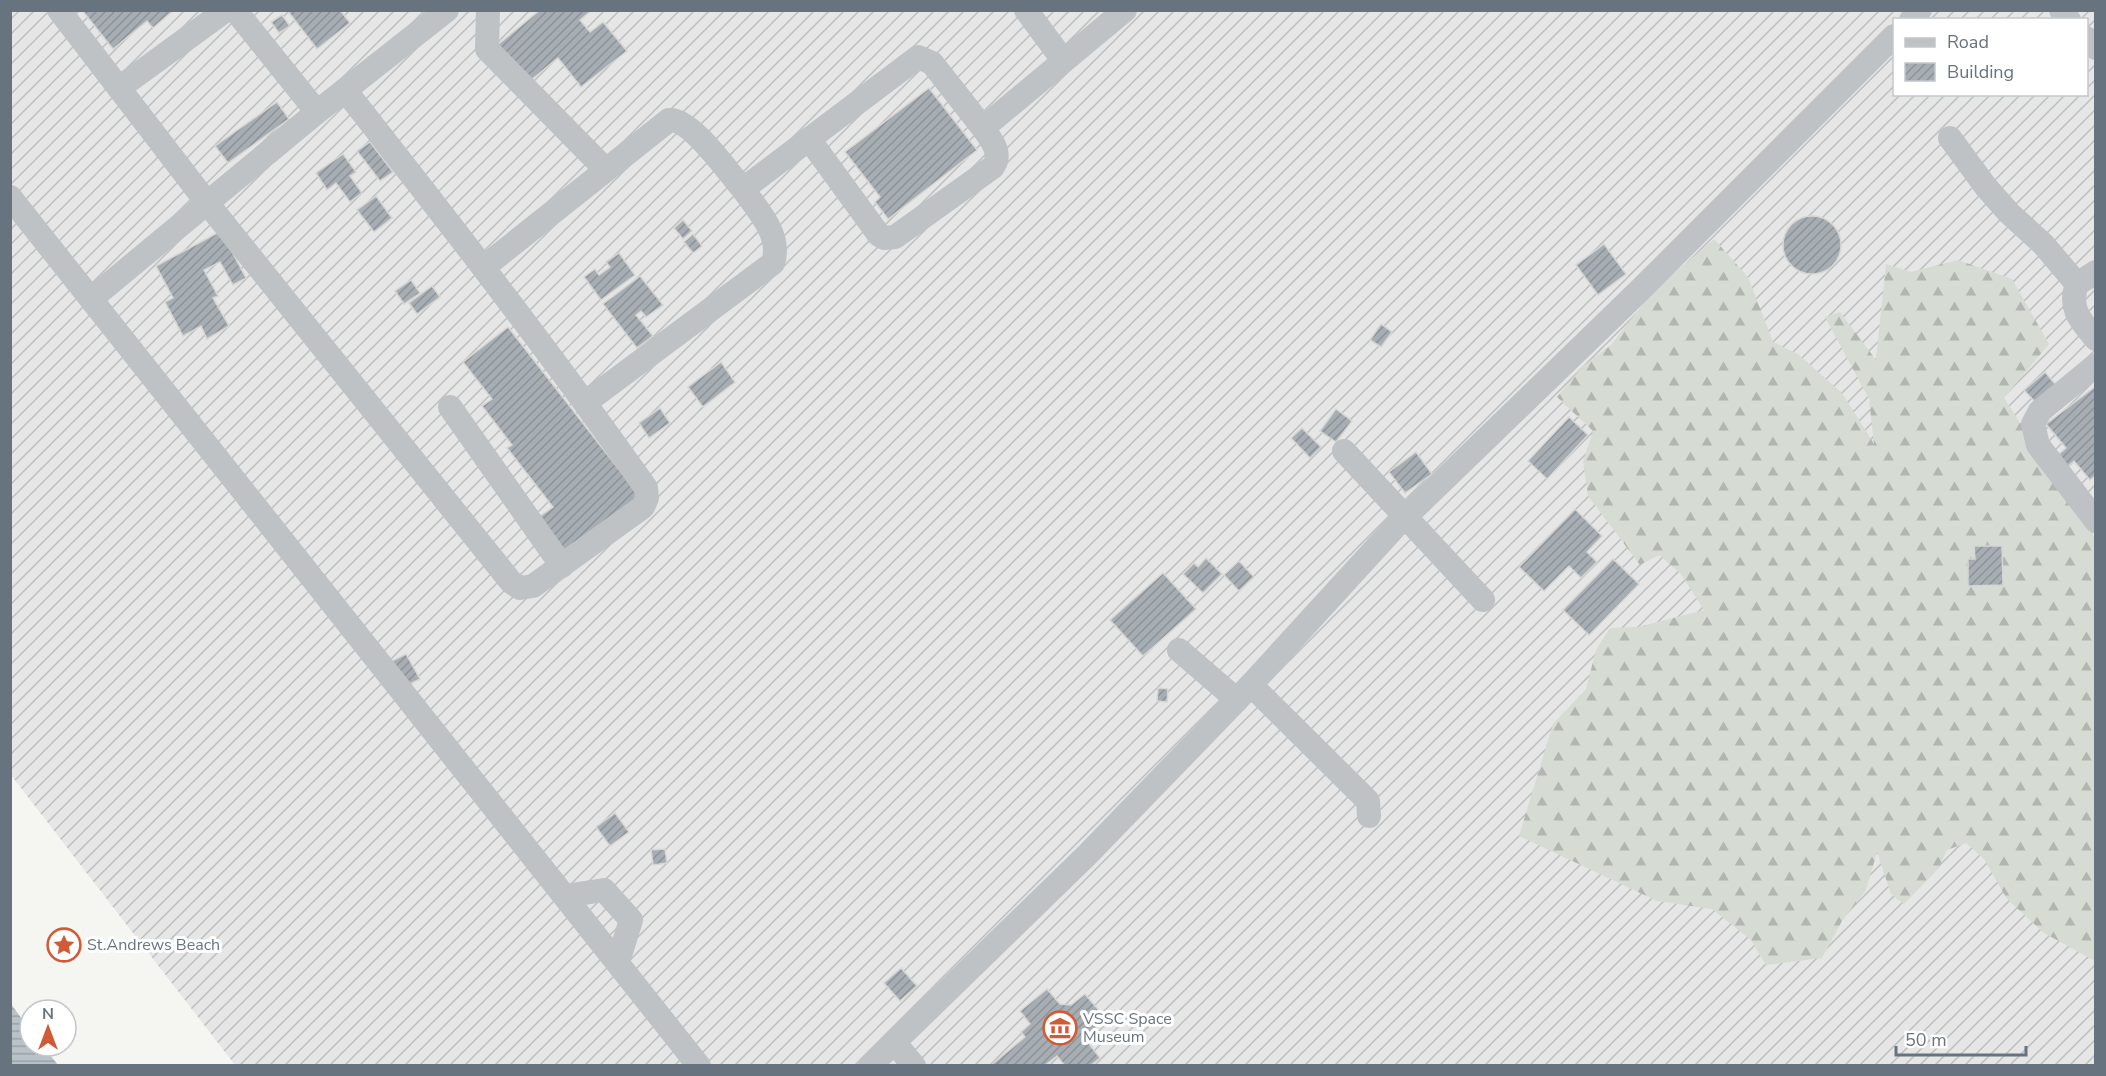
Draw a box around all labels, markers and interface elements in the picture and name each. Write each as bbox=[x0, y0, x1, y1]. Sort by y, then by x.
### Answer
legend bbox=[1893, 18, 2088, 96]
text: Road bbox=[1947, 30, 1989, 54]
text: Building bbox=[1947, 60, 2014, 84]
place icon: St.Andrews Beach bbox=[46, 927, 82, 963]
place label: St.Andrews Beach bbox=[87, 934, 220, 956]
north arrow bbox=[18, 998, 78, 1058]
text: N bbox=[42, 1003, 54, 1025]
place label: VSSC Space Museum bbox=[1082, 1008, 1172, 1048]
museum icon: VSSC Space Museum bbox=[1042, 1010, 1078, 1046]
scale bar bbox=[1896, 1019, 2026, 1057]
text: 50 m bbox=[1905, 1028, 1947, 1052]

